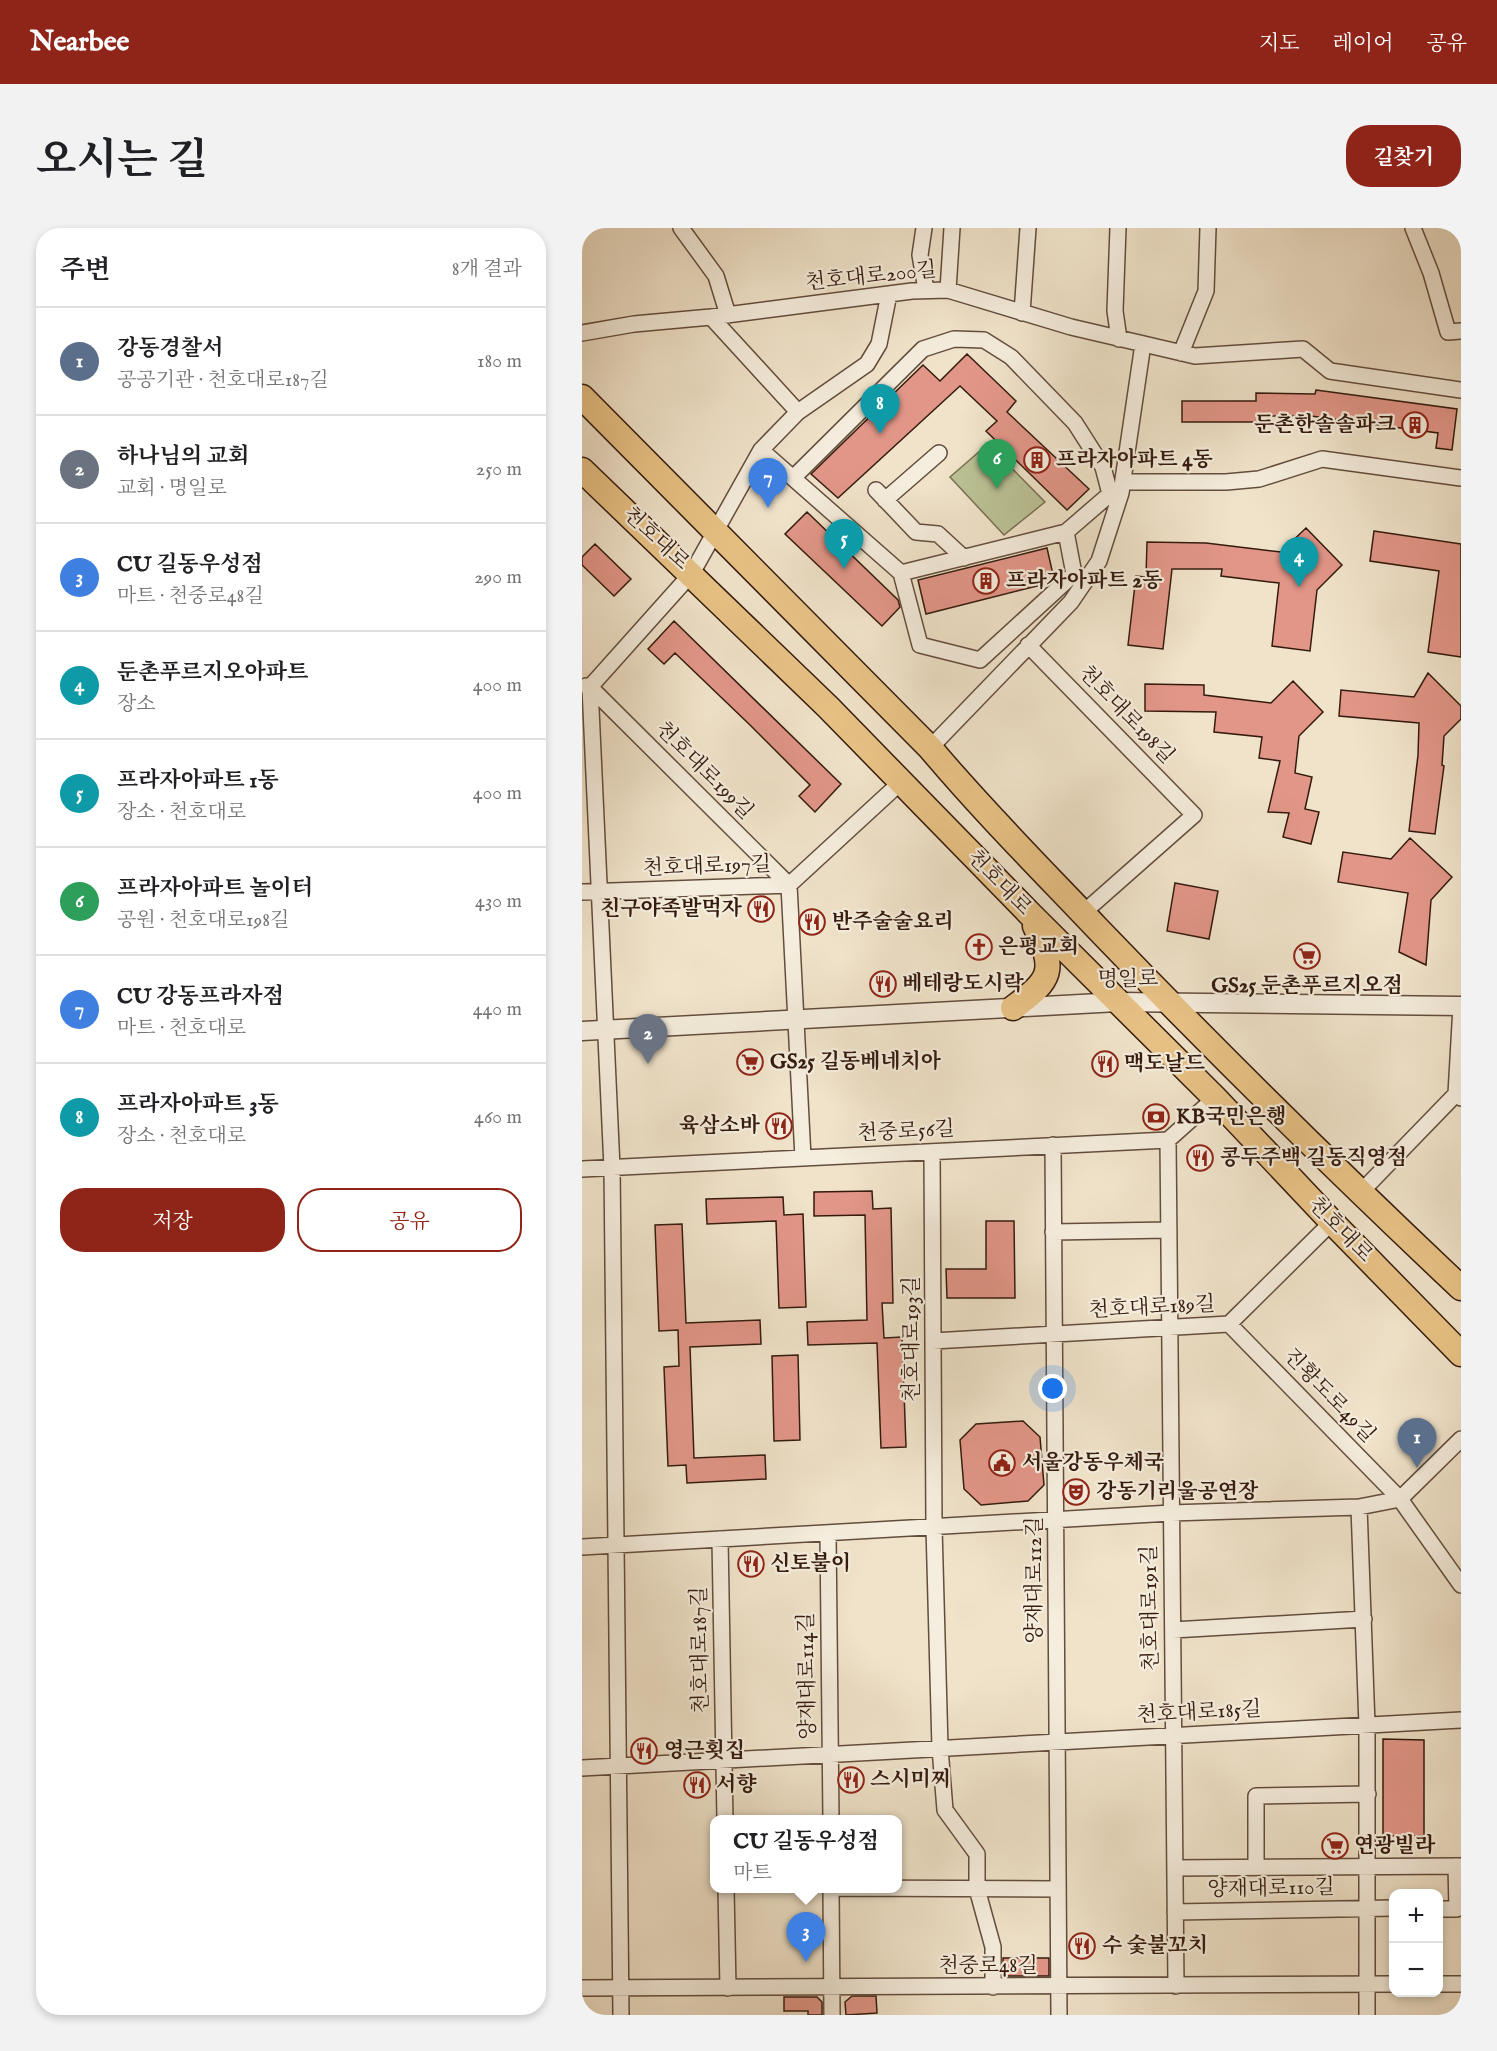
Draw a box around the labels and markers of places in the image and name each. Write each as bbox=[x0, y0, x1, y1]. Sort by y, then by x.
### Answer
pin: 8 bbox=[860, 384, 900, 434]
building icon: 둔촌한솔솔파크 bbox=[1400, 410, 1430, 440]
place label: 둔촌한솔솔파크 bbox=[1254, 412, 1396, 439]
pin: 6 bbox=[978, 440, 1016, 489]
building icon: 프라자아파트 4동 bbox=[1022, 445, 1052, 475]
place label: 프라자아파트 4동 bbox=[1056, 447, 1213, 474]
pin: 7 bbox=[748, 458, 788, 508]
pin: 5 bbox=[824, 520, 864, 569]
pin: 4 bbox=[1280, 538, 1318, 587]
building icon: 프라자아파트 2동 bbox=[971, 566, 1001, 596]
place label: 프라자아파트 2동 bbox=[1006, 568, 1162, 595]
restaurant icon: 친구야족발먹자 bbox=[746, 894, 776, 924]
place label: 친구야족발먹자 bbox=[600, 896, 743, 923]
restaurant icon: 반주술술요리 bbox=[797, 907, 827, 937]
place label: 반주술술요리 bbox=[832, 909, 954, 936]
church icon: 은평교회 bbox=[964, 932, 994, 962]
place label: 은평교회 bbox=[998, 934, 1079, 961]
supermarket icon: GS25 둔촌푸르지오점 bbox=[1292, 941, 1322, 971]
restaurant icon: 베테랑도시락 bbox=[868, 969, 898, 999]
place label: 베테랑도시락 bbox=[902, 971, 1024, 998]
place label: GS25 둔촌푸르지오점 bbox=[1211, 973, 1403, 1000]
pin: 2 bbox=[628, 1014, 668, 1064]
supermarket icon: GS25 길동베네치아 bbox=[735, 1047, 765, 1077]
place label: GS25 길동베네치아 bbox=[770, 1049, 942, 1076]
restaurant icon: 맥도날드 bbox=[1090, 1049, 1120, 1079]
place label: 맥도날드 bbox=[1124, 1051, 1205, 1078]
bank icon: KB국민은행 bbox=[1141, 1102, 1171, 1132]
place label: KB국민은행 bbox=[1176, 1104, 1286, 1131]
restaurant icon: 육삼소바 bbox=[764, 1111, 794, 1141]
place label: 육삼소바 bbox=[679, 1113, 761, 1140]
restaurant icon: 콩두주백 길동직영점 bbox=[1185, 1143, 1215, 1173]
place label: 콩두주백 길동직영점 bbox=[1220, 1145, 1407, 1172]
pin: 1 bbox=[1398, 1418, 1436, 1468]
public building icon: 서울강동우체국 bbox=[987, 1448, 1017, 1478]
place label: 서울강동우체국 bbox=[1022, 1450, 1164, 1477]
theatre icon: 강동기리울공연장 bbox=[1061, 1477, 1091, 1507]
place label: 강동기리울공연장 bbox=[1096, 1479, 1259, 1506]
restaurant icon: 신토불이 bbox=[736, 1549, 766, 1579]
place label: 신토불이 bbox=[770, 1551, 851, 1578]
restaurant icon: 영근횟집 bbox=[629, 1736, 659, 1766]
place label: 영근횟집 bbox=[664, 1738, 745, 1765]
restaurant icon: 스시미찌 bbox=[836, 1765, 866, 1795]
place label: 스시미찌 bbox=[870, 1767, 951, 1794]
restaurant icon: 서향 bbox=[682, 1770, 712, 1800]
place label: 서향 bbox=[716, 1772, 757, 1799]
supermarket icon: 연광빌라 bbox=[1320, 1831, 1350, 1861]
place label: 연광빌라 bbox=[1354, 1833, 1436, 1860]
pin: 3 bbox=[786, 1912, 826, 1962]
restaurant icon: 수 숯불꼬치 bbox=[1067, 1931, 1097, 1961]
place label: 수 숯불꼬치 bbox=[1102, 1933, 1208, 1960]

